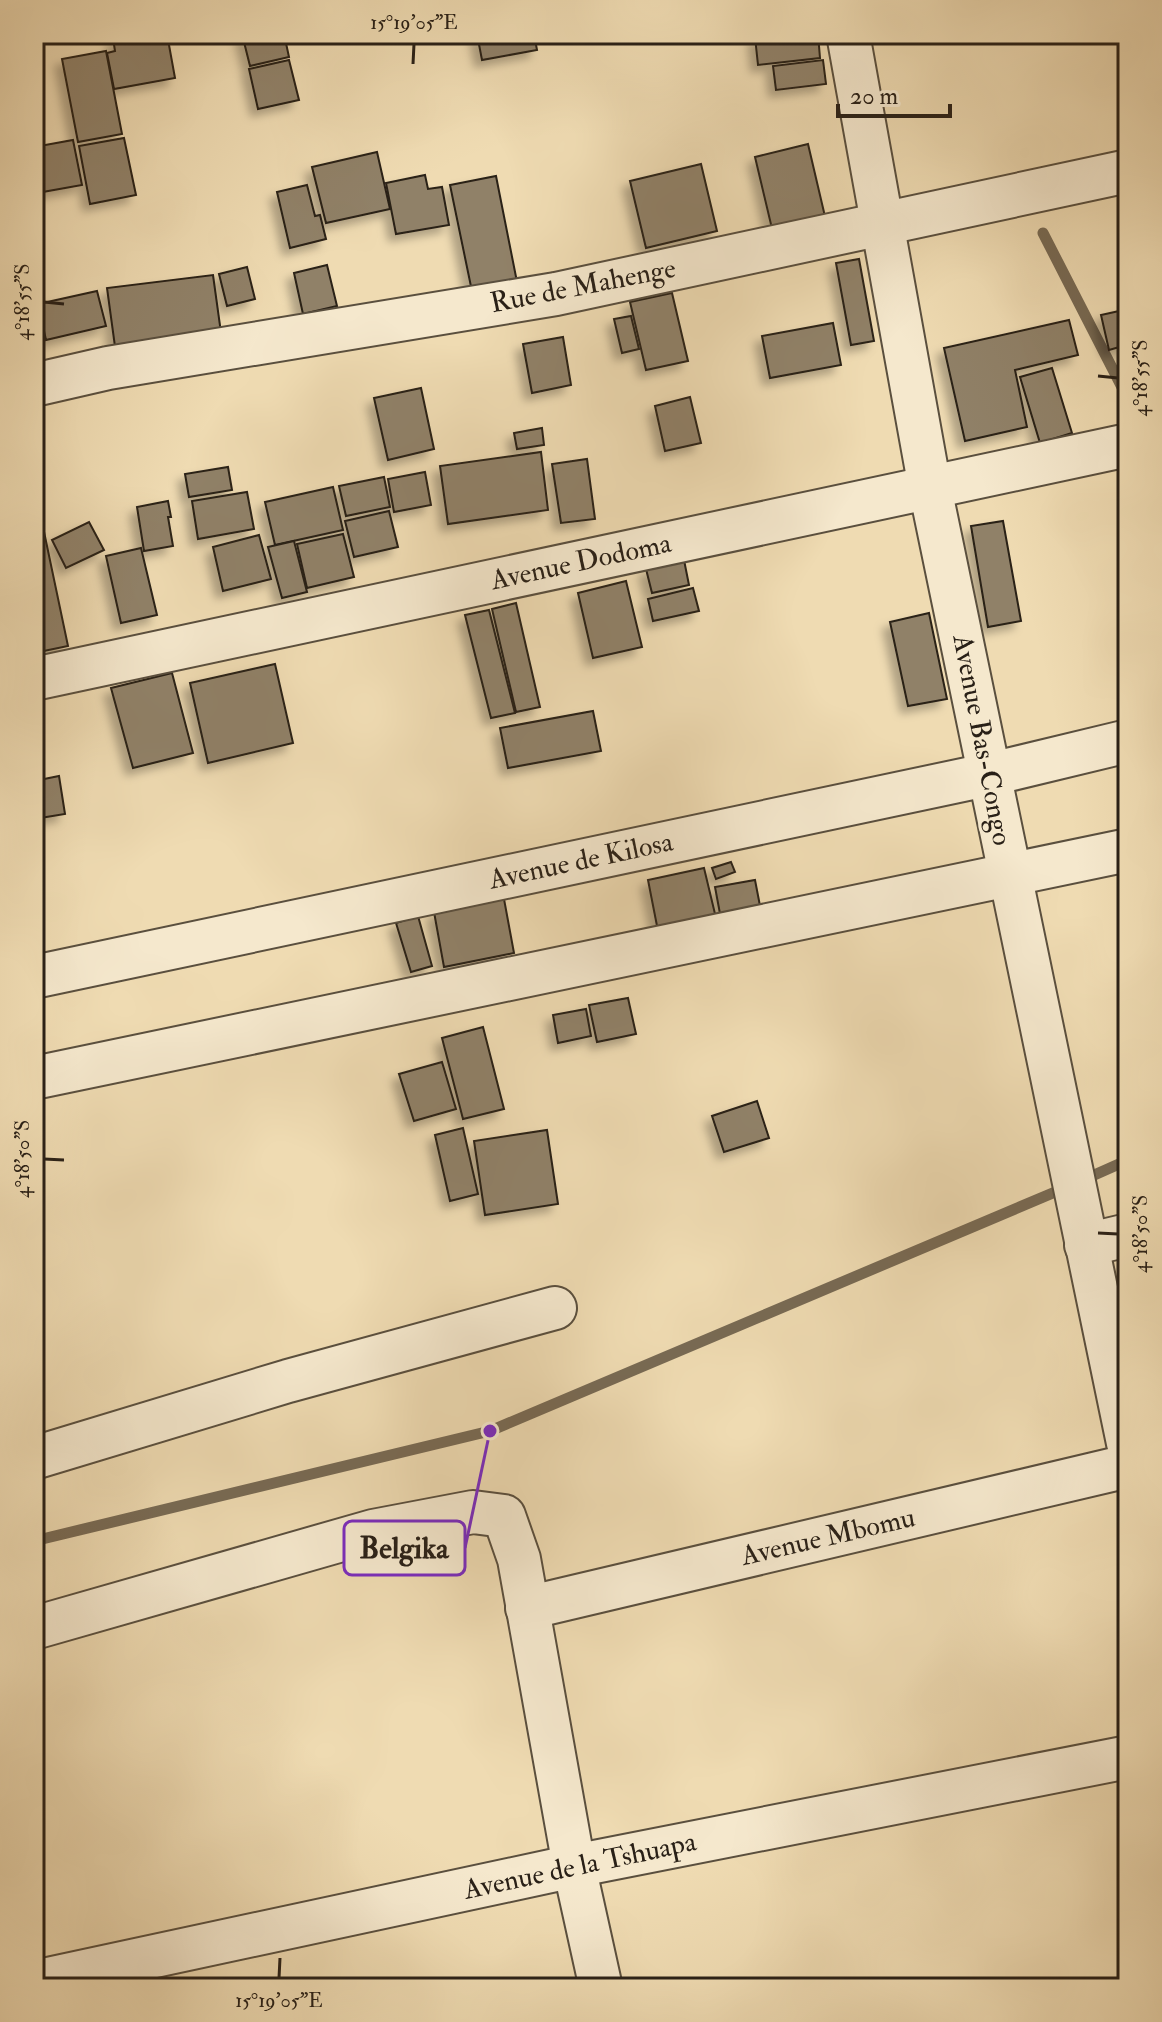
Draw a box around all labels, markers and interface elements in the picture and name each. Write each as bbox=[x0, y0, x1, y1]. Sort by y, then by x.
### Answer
text: 15°19'05"E bbox=[370, 10, 458, 35]
scale bar bbox=[838, 68, 950, 118]
text: 20 m bbox=[850, 81, 899, 112]
street label: Rue de Mahenge bbox=[487, 251, 679, 321]
text: 4°18'55"S bbox=[10, 264, 35, 340]
text: 4°18'55"S bbox=[1128, 340, 1153, 416]
street label: Avenue Dodoma bbox=[487, 526, 675, 598]
street label: Avenue Bas-Congo bbox=[944, 631, 1020, 848]
street label: Avenue de Kilosa bbox=[485, 824, 677, 898]
text: 4°18'50"S bbox=[10, 1120, 35, 1198]
text: 4°18'50"S bbox=[1128, 1195, 1153, 1273]
street label: Avenue Mbomu bbox=[737, 1500, 918, 1574]
callout: Belgika bbox=[344, 1521, 465, 1575]
text: Belgika bbox=[359, 1530, 450, 1567]
street label: Avenue de la Tshuapa bbox=[460, 1824, 700, 1908]
text: 15°19'05"E bbox=[235, 1988, 323, 2013]

